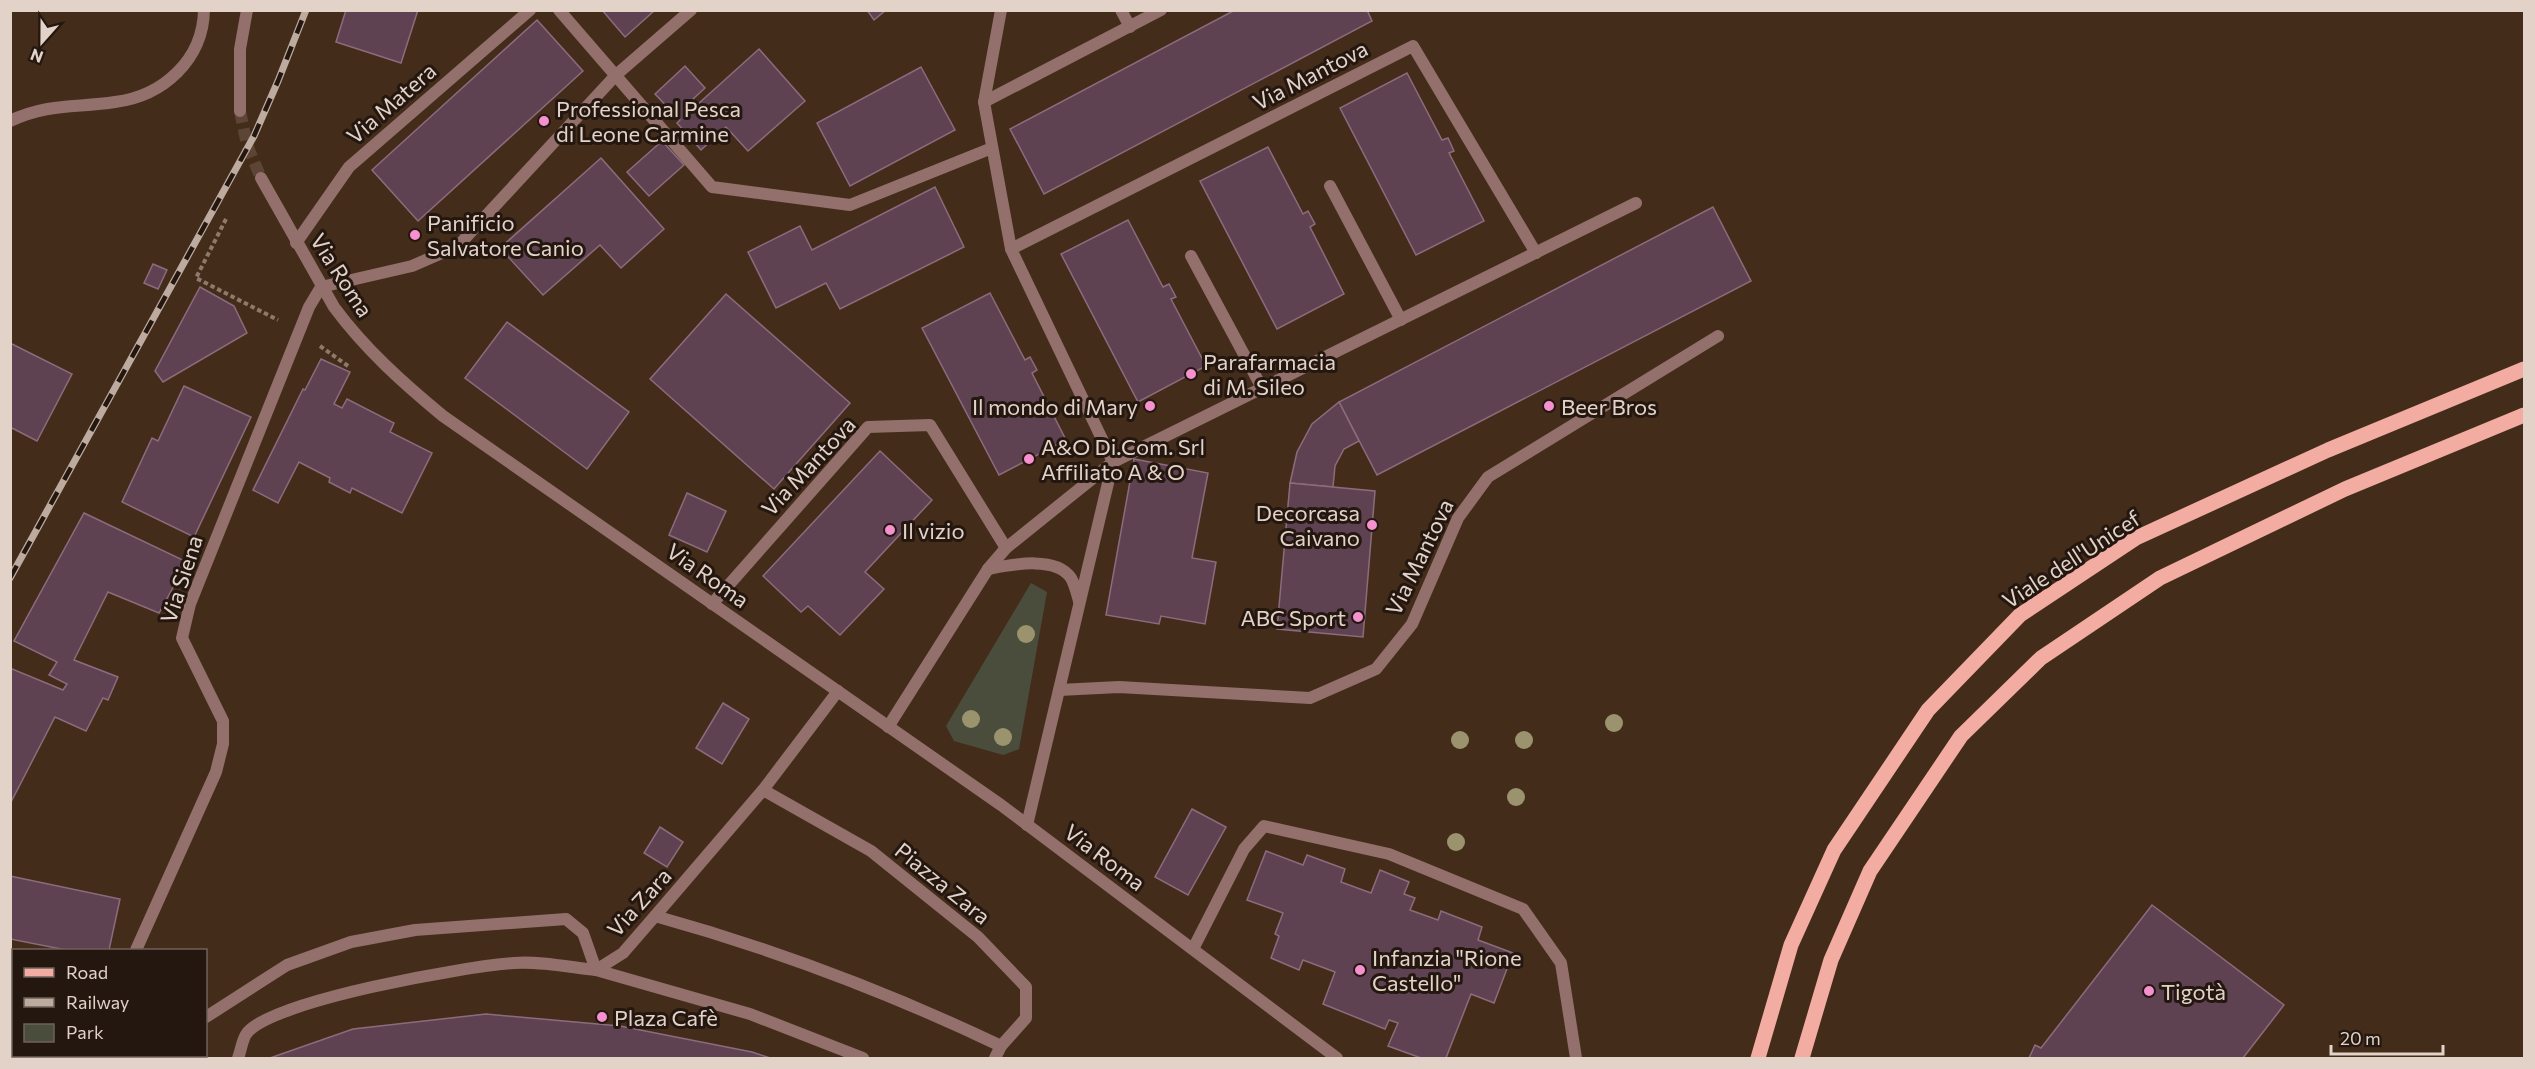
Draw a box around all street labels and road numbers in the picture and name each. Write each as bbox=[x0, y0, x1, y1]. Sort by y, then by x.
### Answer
street label: Via Mantova bbox=[1248, 34, 1372, 116]
street label: Via Matera bbox=[341, 57, 441, 149]
street label: Via Roma bbox=[305, 228, 379, 322]
street label: Via Mantova bbox=[755, 411, 861, 521]
street label: Via Mantova bbox=[1379, 495, 1459, 619]
street label: Viale dell'Unicef bbox=[1997, 504, 2145, 614]
street label: Via Siena bbox=[154, 532, 208, 626]
street label: Via Roma bbox=[662, 537, 754, 613]
street label: Via Roma bbox=[1059, 818, 1151, 896]
street label: Piazza Zara bbox=[890, 836, 996, 930]
street label: Via Zara bbox=[601, 862, 677, 942]

